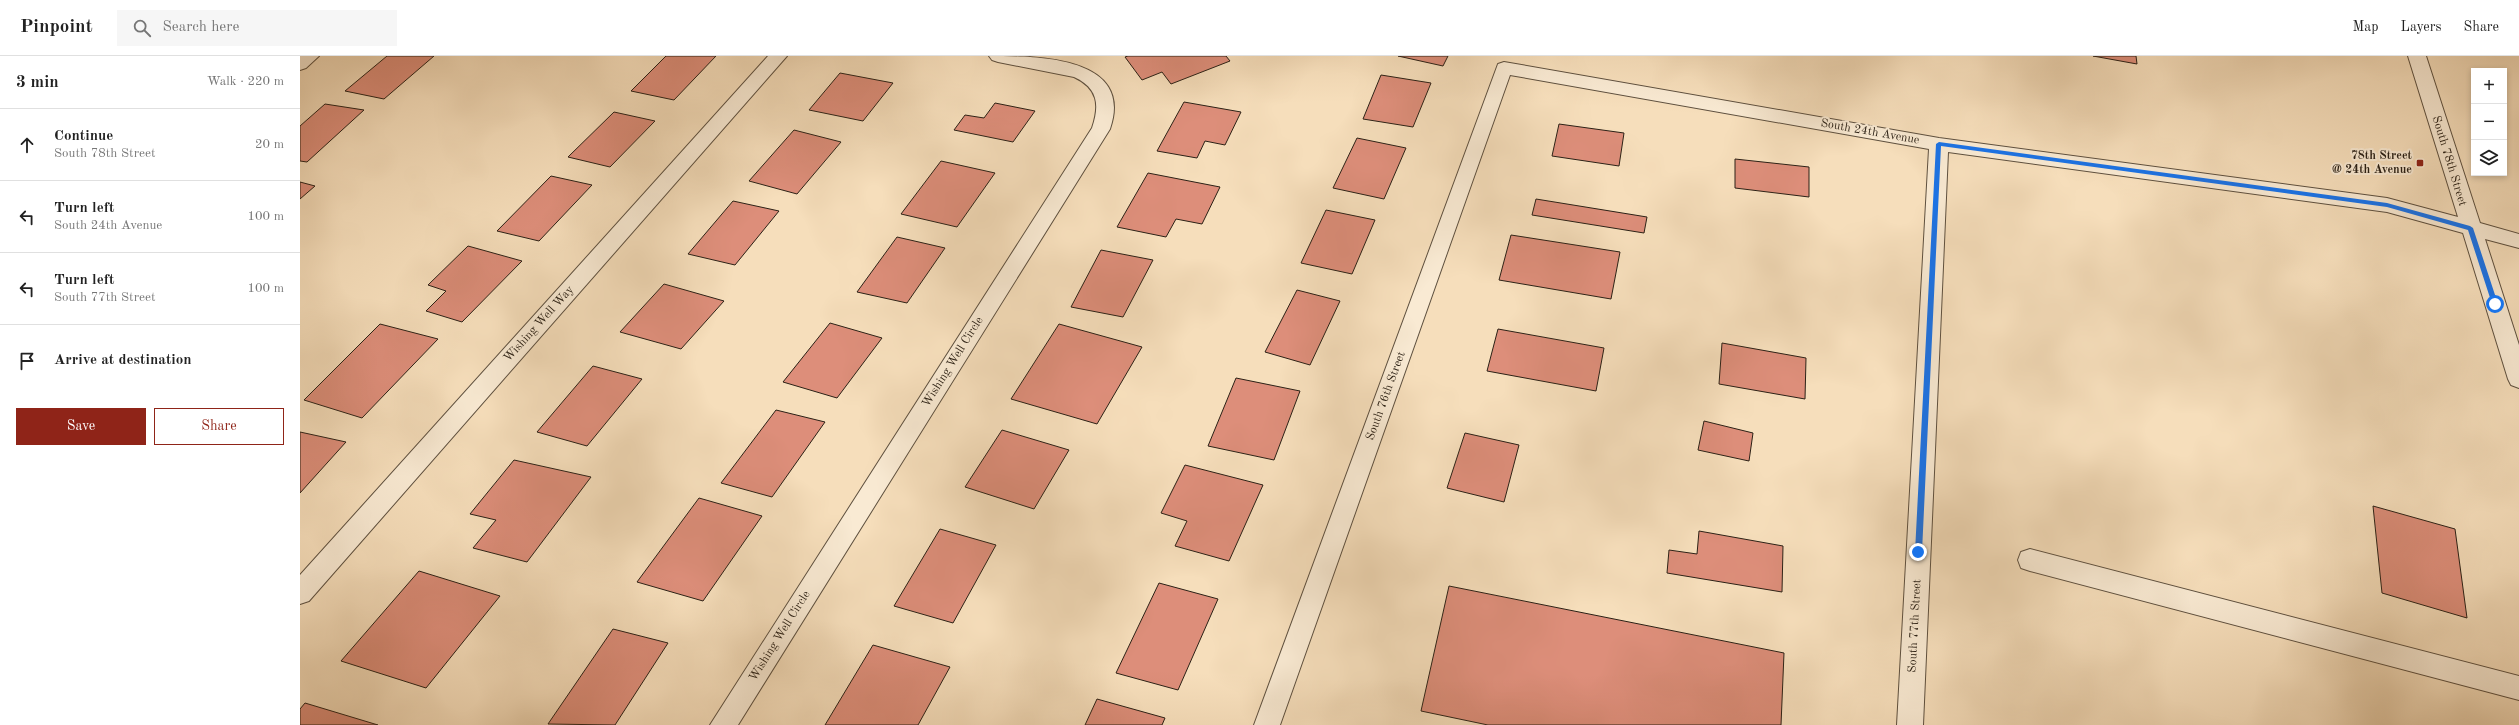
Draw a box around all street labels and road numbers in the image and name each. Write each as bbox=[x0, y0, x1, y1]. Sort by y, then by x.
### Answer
street label: South 78th Street bbox=[2430, 114, 2468, 208]
street label: South 24th Avenue bbox=[1820, 117, 1921, 147]
street label: Wishing Well Way bbox=[502, 283, 577, 364]
street label: Wishing Well Circle bbox=[920, 314, 986, 409]
street label: South 76th Street bbox=[1364, 350, 1408, 442]
street label: South 77th Street bbox=[1907, 579, 1923, 673]
street label: Wishing Well Circle bbox=[747, 588, 813, 683]

